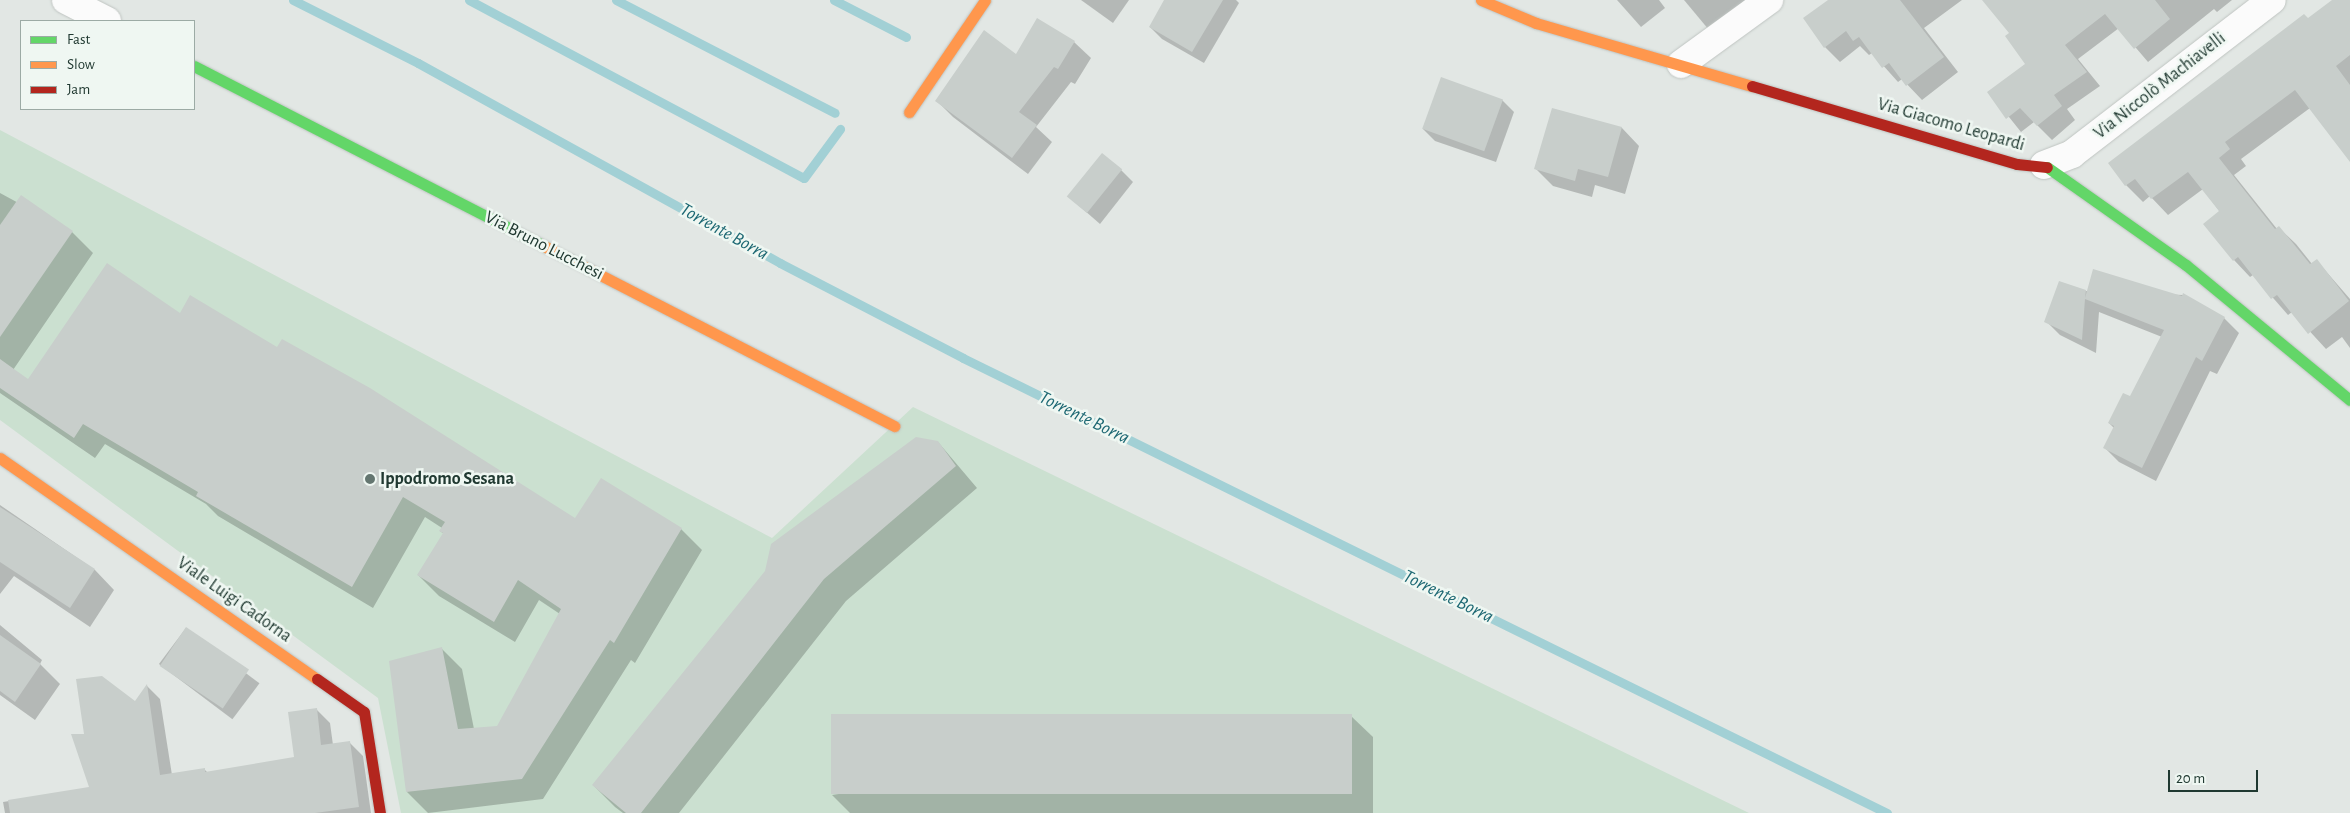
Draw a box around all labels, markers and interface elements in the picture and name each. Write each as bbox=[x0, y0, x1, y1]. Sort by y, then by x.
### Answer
legend bbox=[20, 20, 195, 110]
street label: Via Niccolò Machiavelli bbox=[2090, 28, 2230, 144]
text: Fast bbox=[67, 32, 90, 47]
text: Slow bbox=[67, 57, 95, 72]
text: Jam bbox=[67, 82, 90, 97]
street label: Via Giacomo Leopardi bbox=[1875, 94, 2027, 156]
water label: Torrente Borra bbox=[676, 198, 772, 266]
street label: Via Bruno Lucchesi bbox=[481, 207, 607, 285]
water label: Torrente Borra bbox=[1035, 386, 1133, 450]
place label: Ippodromo Sesana bbox=[380, 468, 514, 490]
marker: Ippodromo Sesana bbox=[364, 473, 376, 485]
street label: Viale Luigi Cadorna bbox=[173, 553, 295, 647]
water label: Torrente Borra bbox=[1399, 565, 1497, 629]
scale bar bbox=[2170, 760, 2260, 792]
text: 20 m bbox=[2176, 771, 2205, 786]

